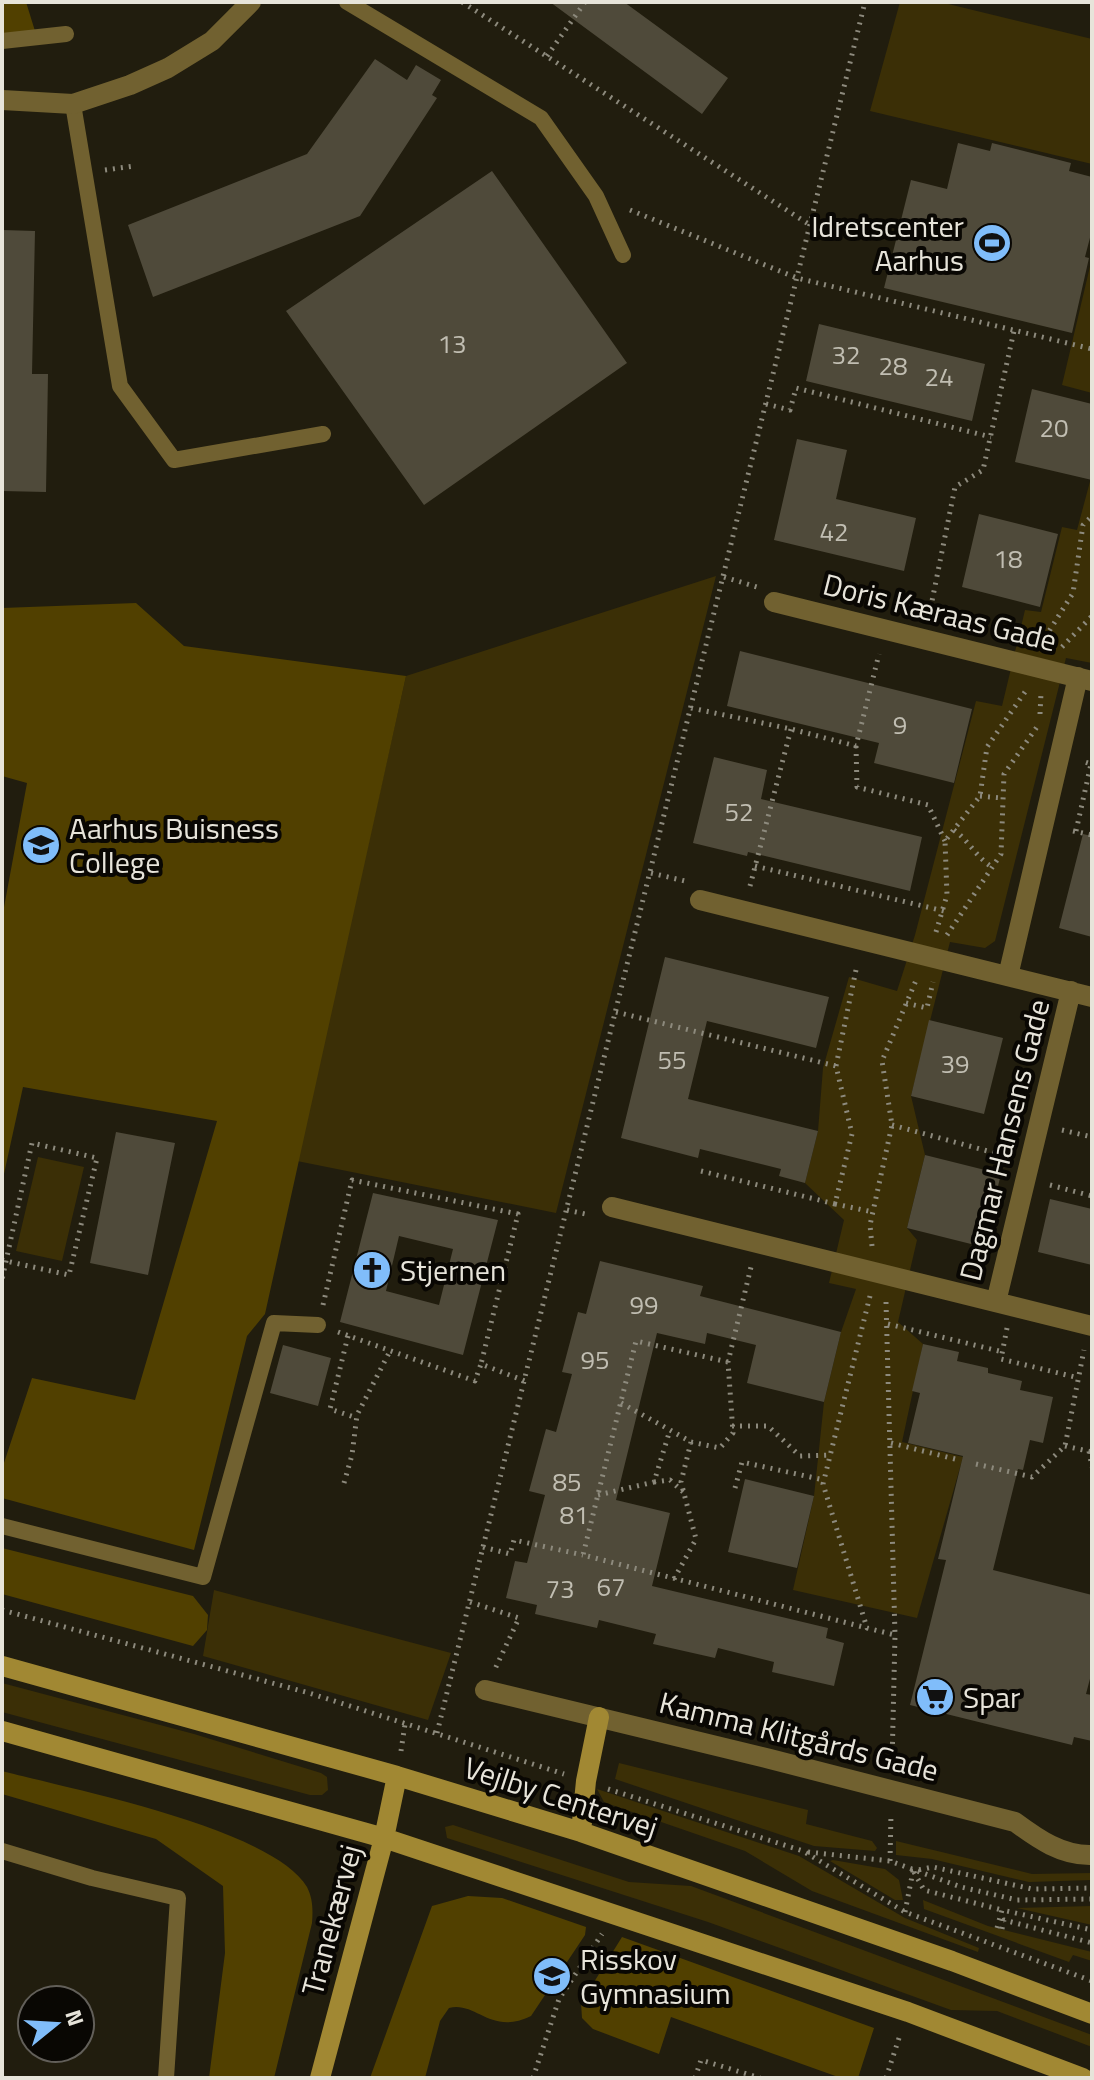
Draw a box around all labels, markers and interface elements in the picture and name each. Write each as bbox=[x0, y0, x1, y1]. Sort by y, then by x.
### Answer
place label: Idretscenter Aarhus bbox=[811, 203, 964, 283]
sports icon: Idretscenter Aarhus bbox=[971, 222, 1013, 264]
house number: 13 bbox=[437, 324, 467, 363]
house number: 32 bbox=[831, 335, 861, 374]
house number: 28 bbox=[878, 346, 908, 385]
house number: 24 bbox=[924, 357, 954, 396]
house number: 20 bbox=[1039, 408, 1069, 447]
house number: 42 bbox=[819, 512, 849, 551]
house number: 18 bbox=[993, 539, 1023, 578]
street label: Doris Kæraas Gade bbox=[818, 561, 1062, 663]
house number: 9 bbox=[893, 705, 907, 744]
house number: 52 bbox=[724, 792, 754, 831]
place label: Aarhus Buisness College bbox=[69, 805, 279, 885]
school or university icon: Aarhus Buisness College bbox=[20, 824, 62, 866]
street label: Dagmar Hansens Gade bbox=[947, 994, 1061, 1286]
house number: 55 bbox=[657, 1040, 687, 1079]
house number: 39 bbox=[940, 1044, 970, 1083]
place label: Stjernen bbox=[400, 1247, 506, 1293]
church icon: Stjernen bbox=[351, 1249, 393, 1291]
house number: 99 bbox=[629, 1285, 659, 1324]
house number: 95 bbox=[580, 1340, 610, 1379]
house number: 85 bbox=[552, 1462, 582, 1501]
house number: 81 bbox=[559, 1495, 589, 1534]
house number: 67 bbox=[596, 1567, 626, 1606]
house number: 73 bbox=[545, 1569, 575, 1608]
place label: Spar bbox=[963, 1674, 1020, 1720]
supermarket icon: Spar bbox=[914, 1676, 956, 1718]
street label: Kamma Klitgårds Gade bbox=[654, 1679, 944, 1793]
street label: Vejlby Centervej bbox=[458, 1744, 664, 1850]
street label: Tranekærvej bbox=[289, 1839, 373, 2001]
place label: Risskov Gymnasium bbox=[580, 1936, 731, 2016]
school or university icon: Risskov Gymnasium bbox=[531, 1955, 573, 1997]
north arrow bbox=[16, 1984, 96, 2064]
text: N bbox=[56, 2005, 94, 2030]

